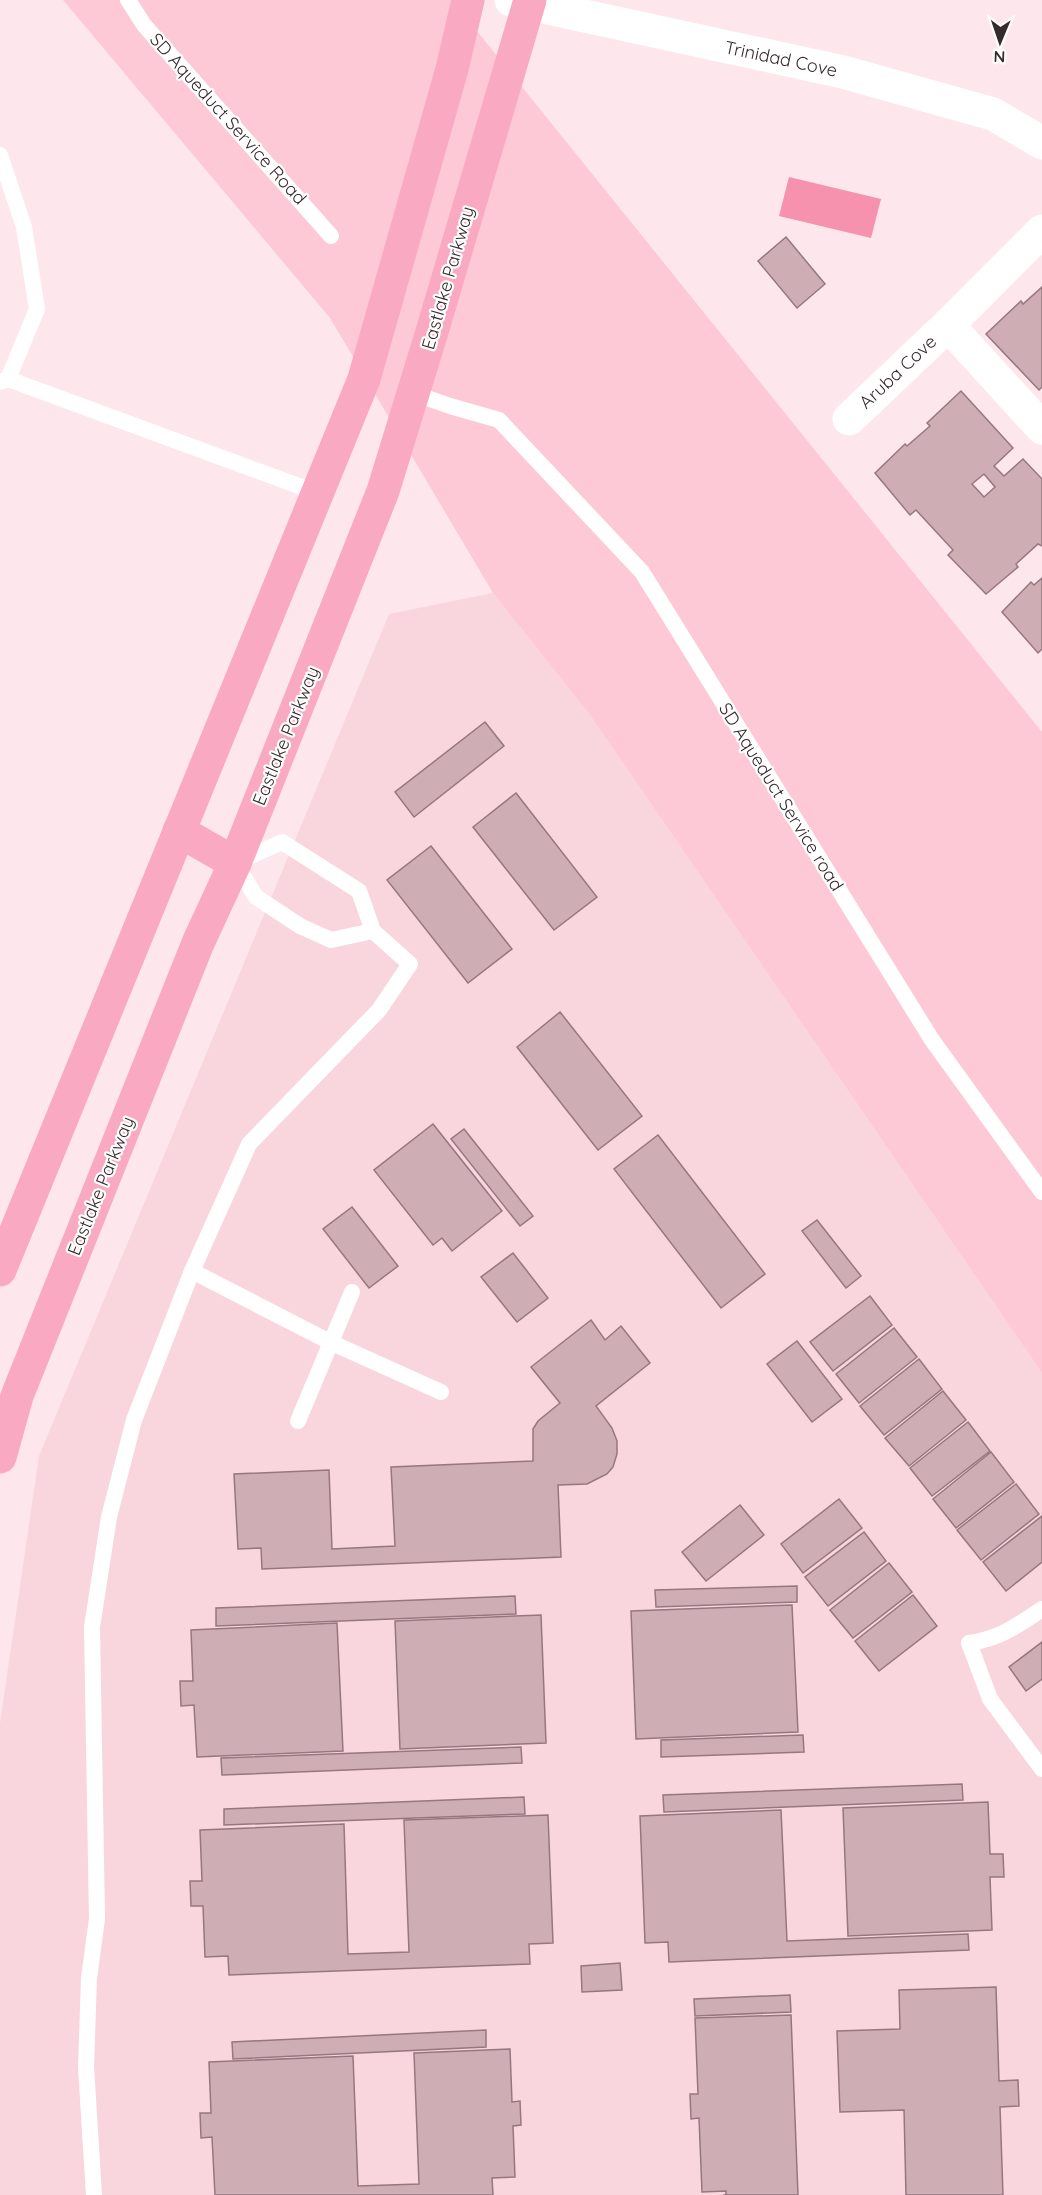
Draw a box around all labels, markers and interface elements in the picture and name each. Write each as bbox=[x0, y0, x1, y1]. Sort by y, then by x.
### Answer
north arrow bbox=[970, 12, 1030, 72]
street label: SD Aqueduct Service Road bbox=[145, 28, 312, 209]
street label: Trinidad Cove bbox=[723, 35, 840, 82]
text: N bbox=[993, 47, 1006, 67]
street label: Eastlake Parkway bbox=[416, 204, 479, 352]
street label: Aruba Cove bbox=[854, 330, 941, 413]
street label: Eastlake Parkway bbox=[247, 663, 324, 809]
street label: SD Aqueduct Service road bbox=[714, 698, 849, 895]
street label: Eastlake Parkway bbox=[62, 1113, 139, 1259]

